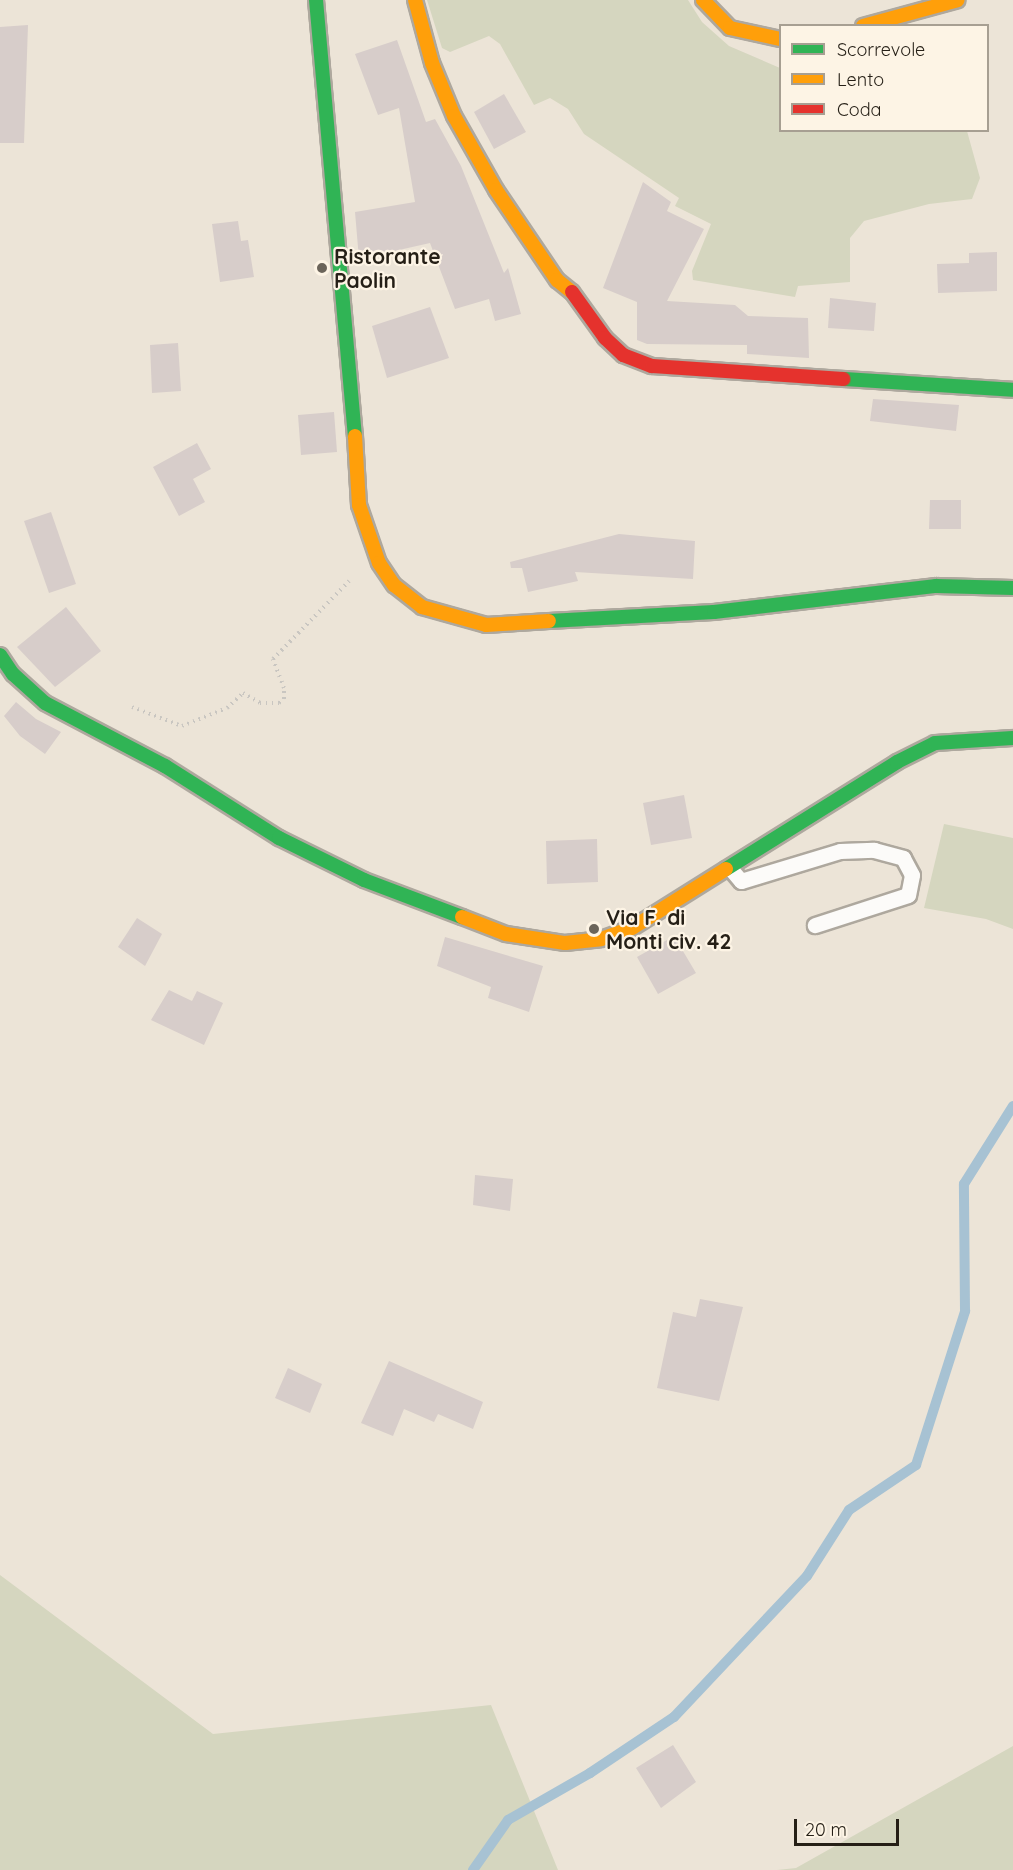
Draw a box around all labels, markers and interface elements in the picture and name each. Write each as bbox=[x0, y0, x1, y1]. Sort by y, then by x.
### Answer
legend bbox=[779, 24, 989, 132]
text: Scorrevole bbox=[837, 38, 925, 61]
text: Lento bbox=[837, 68, 884, 91]
text: Coda bbox=[837, 98, 881, 121]
place label: Ristorante Paolin bbox=[334, 243, 441, 293]
marker: Ristorante Paolin bbox=[315, 261, 329, 275]
place label: Via F. di Monti civ. 42 bbox=[606, 904, 731, 954]
marker: Via F. di Monti civ. 42 bbox=[587, 922, 601, 936]
scale bar bbox=[797, 1807, 902, 1845]
text: 20 m bbox=[805, 1818, 847, 1841]

